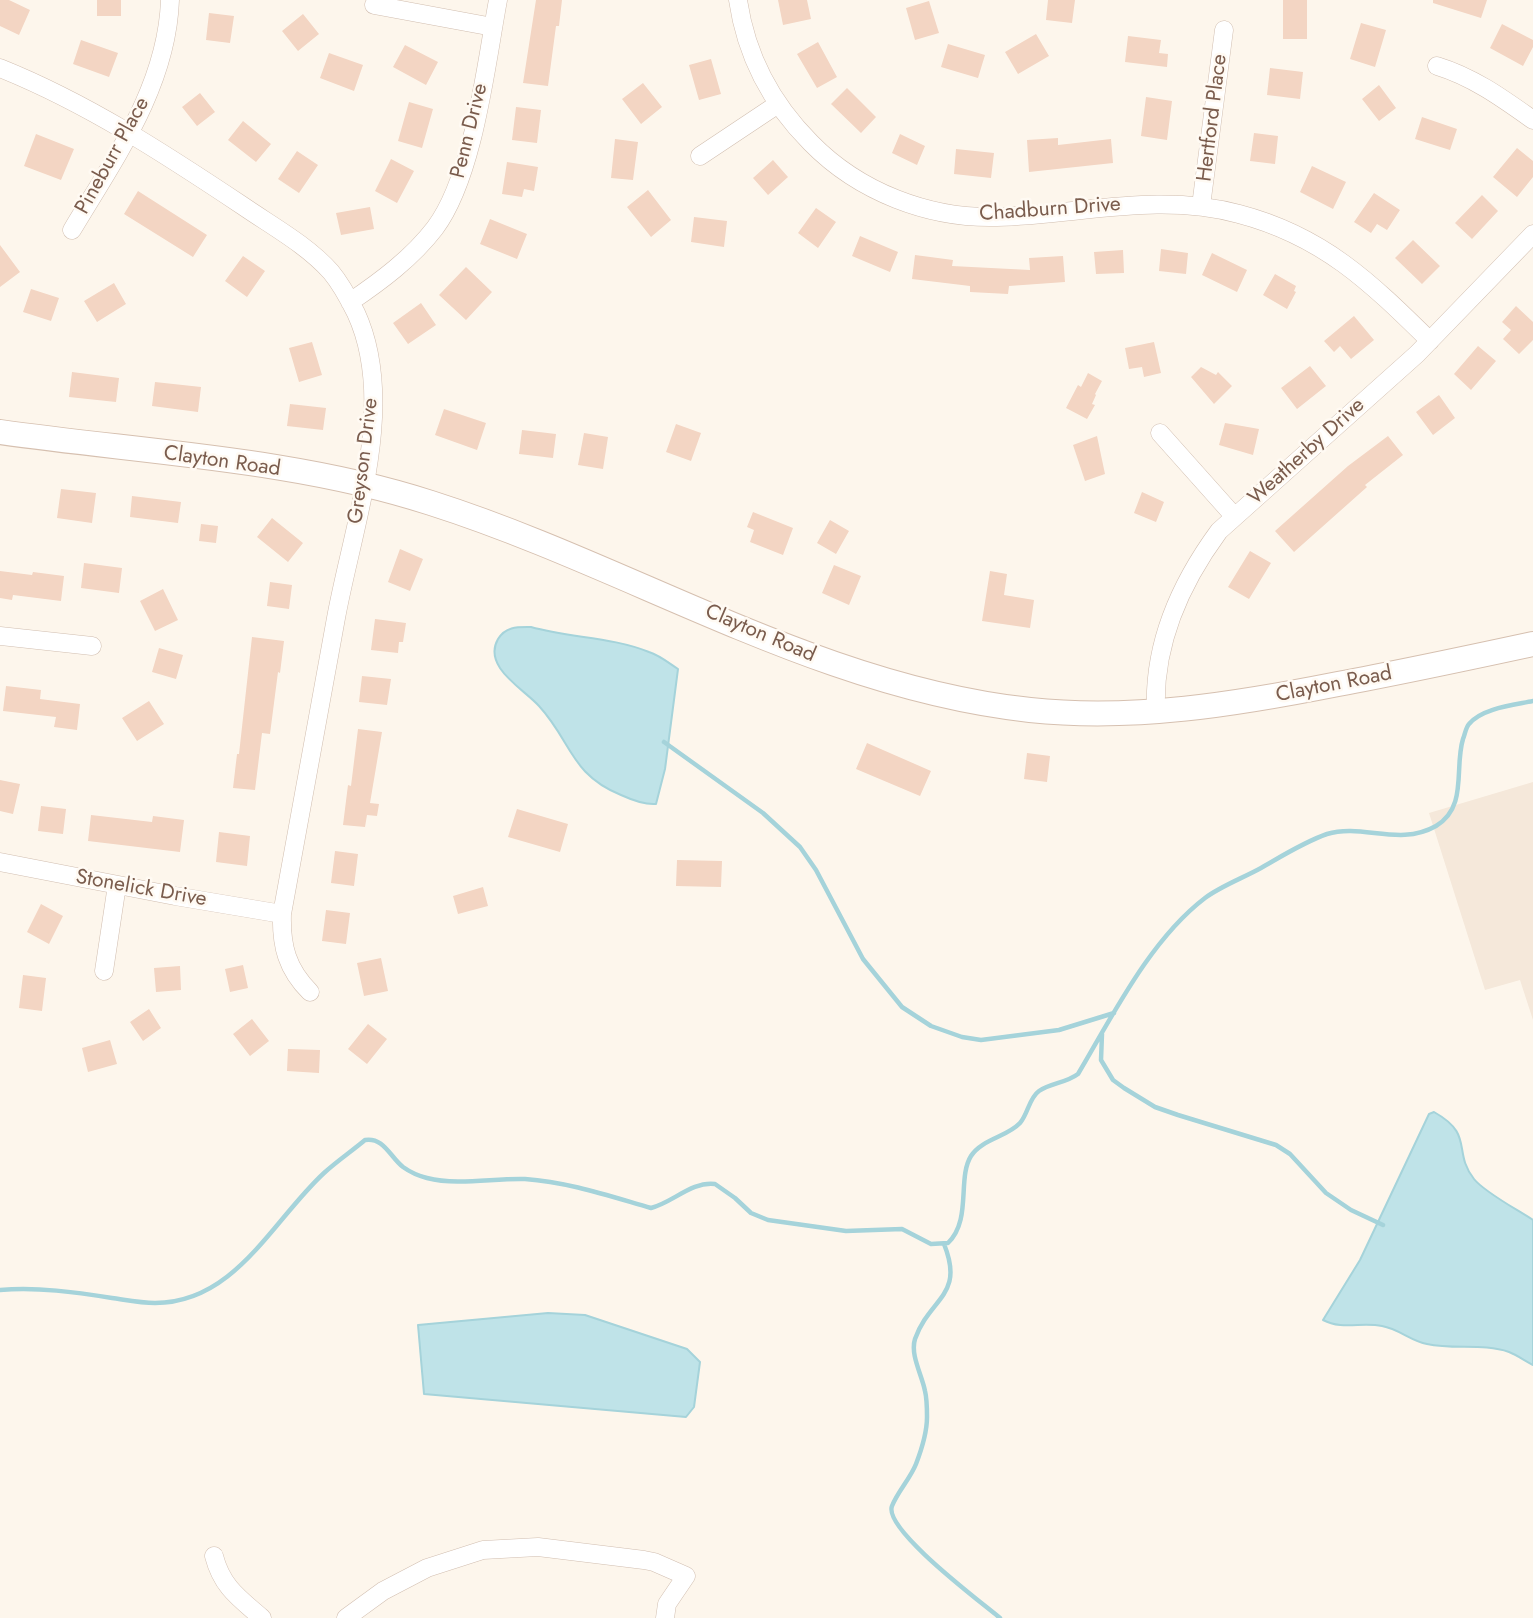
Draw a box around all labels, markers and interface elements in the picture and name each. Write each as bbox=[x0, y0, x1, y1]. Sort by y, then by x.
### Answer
street label: Hertford Place bbox=[1193, 53, 1233, 183]
street label: Penn Drive bbox=[446, 81, 494, 181]
street label: Pineburr Place bbox=[71, 93, 155, 219]
street label: Chadburn Drive bbox=[978, 192, 1122, 228]
street label: Weatherby Drive bbox=[1244, 393, 1370, 511]
street label: Greyson Drive bbox=[344, 397, 384, 525]
street label: Clayton Road bbox=[162, 441, 282, 483]
street label: Clayton Road bbox=[701, 599, 819, 669]
street label: Clayton Road bbox=[1274, 661, 1394, 709]
street label: Stonelick Drive bbox=[74, 865, 208, 913]

